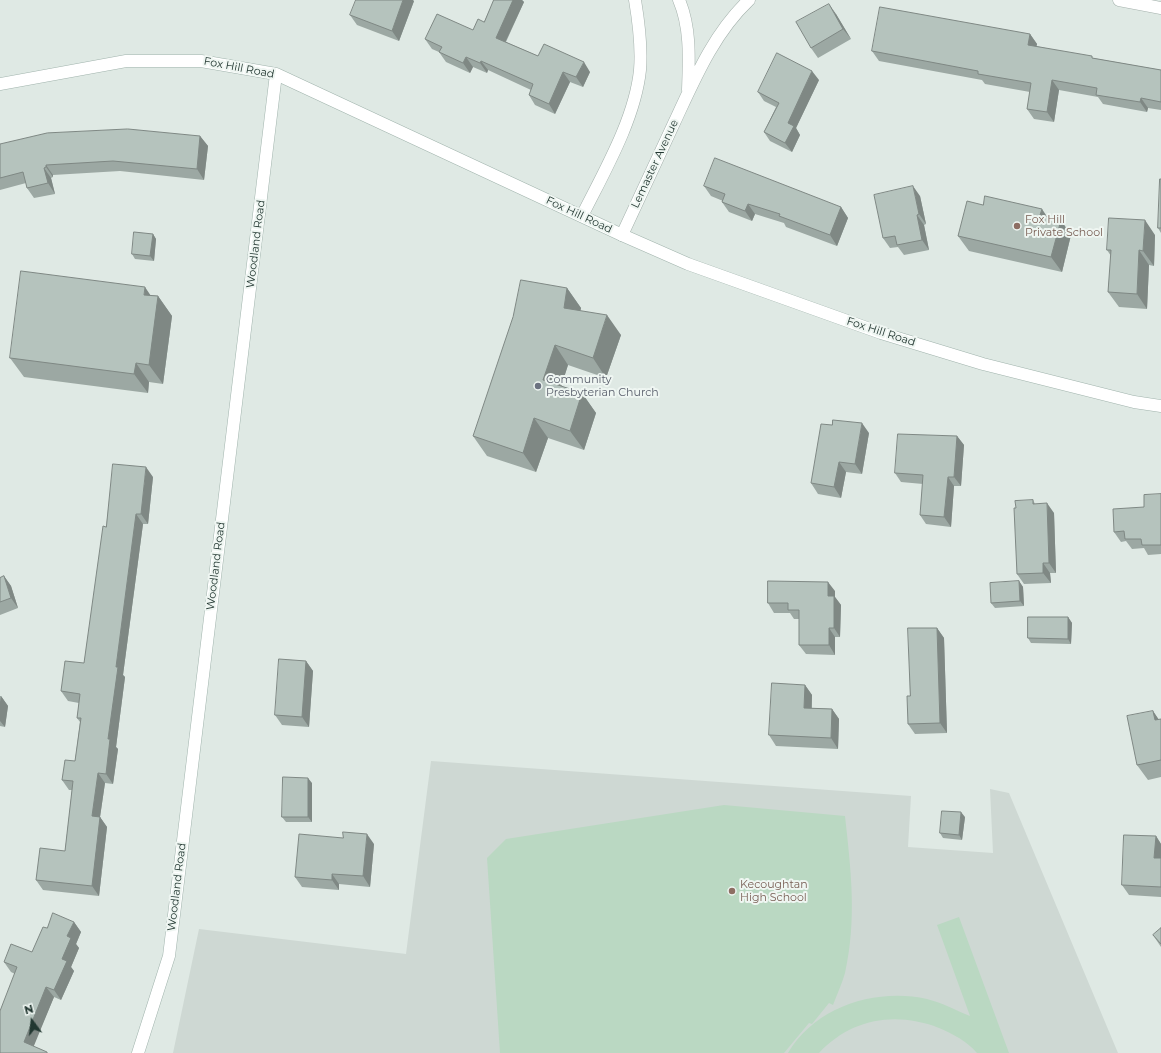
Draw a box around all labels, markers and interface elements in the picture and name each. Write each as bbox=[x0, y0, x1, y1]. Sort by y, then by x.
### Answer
street label: Fox Hill Road bbox=[203, 55, 275, 81]
street label: Lemaster Avenue bbox=[629, 118, 681, 210]
street label: Fox Hill Road bbox=[544, 194, 614, 236]
street label: Woodland Road bbox=[244, 199, 268, 289]
place label: Fox Hill Private School bbox=[1025, 213, 1103, 239]
marker: Fox Hill Private School bbox=[1012, 221, 1022, 231]
street label: Fox Hill Road bbox=[845, 315, 917, 349]
place label: Community Presbyterian Church bbox=[546, 373, 659, 399]
marker: Community Presbyterian Church bbox=[533, 381, 543, 391]
street label: Woodland Road bbox=[204, 521, 228, 611]
street label: Woodland Road bbox=[165, 842, 189, 932]
place label: Kecoughtan High School bbox=[740, 878, 808, 904]
marker: Kecoughtan High School bbox=[727, 886, 737, 896]
north arrow bbox=[12, 1001, 52, 1041]
text: N bbox=[23, 1001, 35, 1017]

